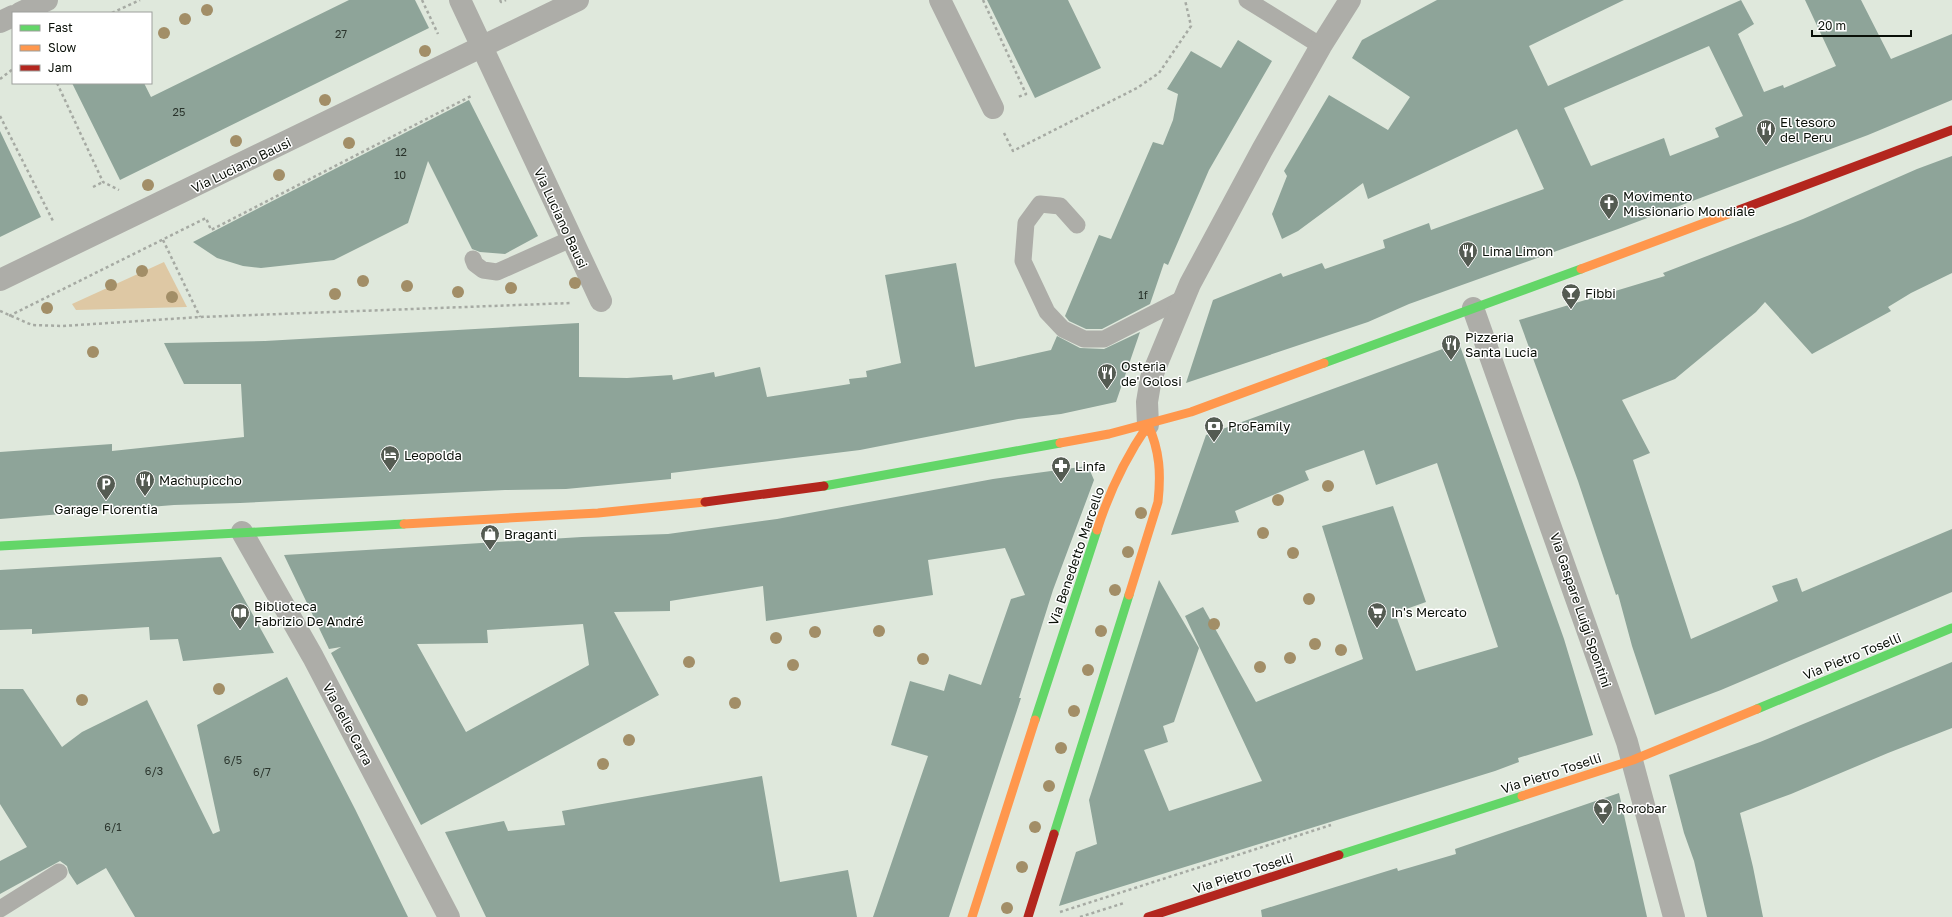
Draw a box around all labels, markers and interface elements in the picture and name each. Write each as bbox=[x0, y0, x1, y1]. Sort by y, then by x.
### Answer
legend bbox=[12, 12, 152, 84]
scale bar bbox=[1812, 12, 1911, 38]
text: 20 m bbox=[1818, 18, 1846, 33]
text: Fast bbox=[48, 20, 73, 35]
house number: 27 bbox=[335, 27, 347, 40]
text: Slow bbox=[48, 40, 76, 55]
text: Jam bbox=[48, 60, 72, 75]
house number: 25 bbox=[173, 105, 185, 118]
place label: El tesoro del Peru bbox=[1780, 114, 1836, 145]
restaurant icon: El tesoro del Peru bbox=[1755, 118, 1777, 146]
street label: Via Luciano Bausi bbox=[188, 134, 294, 196]
house number: 12 bbox=[395, 145, 407, 158]
street label: Via Luciano Bausi bbox=[531, 165, 591, 271]
house number: 10 bbox=[394, 168, 406, 181]
place label: Movimento Missionario Mondiale bbox=[1623, 188, 1755, 219]
church icon: Movimento Missionario Mondiale bbox=[1598, 192, 1620, 220]
restaurant icon: Lima Limon bbox=[1457, 240, 1479, 268]
place label: Lima Limon bbox=[1482, 243, 1553, 259]
bar icon: Fibbi bbox=[1560, 282, 1582, 310]
place label: Fibbi bbox=[1585, 285, 1616, 301]
house number: 1f bbox=[1138, 288, 1148, 301]
place label: Pizzeria Santa Lucia bbox=[1465, 329, 1537, 360]
restaurant icon: Pizzeria Santa Lucia bbox=[1440, 333, 1462, 361]
place label: Osteria de' Golosi bbox=[1121, 358, 1182, 389]
restaurant icon: Osteria de' Golosi bbox=[1096, 362, 1118, 390]
bank icon: ProFamily bbox=[1203, 415, 1225, 443]
place label: ProFamily bbox=[1228, 418, 1291, 434]
hotel icon: Leopolda bbox=[379, 444, 401, 472]
place label: Leopolda bbox=[404, 447, 462, 463]
pharmacy icon: Linfa bbox=[1050, 455, 1072, 483]
place label: Linfa bbox=[1075, 458, 1106, 474]
restaurant icon: Machupiccho bbox=[134, 469, 156, 497]
place label: Machupiccho bbox=[159, 472, 242, 488]
parking icon: Garage Florentia bbox=[95, 473, 117, 501]
street label: Via Benedetto Marcello bbox=[1045, 484, 1107, 627]
place label: Garage Florentia bbox=[54, 501, 158, 517]
shop icon: Braganti bbox=[479, 523, 501, 551]
place label: Braganti bbox=[504, 526, 557, 542]
street label: Via Gaspare Luigi Spontini bbox=[1547, 531, 1615, 689]
place label: Biblioteca Fabrizio De André bbox=[254, 598, 364, 629]
supermarket icon: In's Mercato bbox=[1366, 601, 1388, 629]
library icon: Biblioteca Fabrizio De André bbox=[229, 602, 251, 630]
place label: In's Mercato bbox=[1391, 604, 1467, 620]
street label: Via Pietro Toselli bbox=[1801, 629, 1903, 683]
street label: Via delle Carra bbox=[320, 680, 376, 768]
street label: Via Pietro Toselli bbox=[1499, 749, 1603, 797]
house number: 6/5 bbox=[224, 753, 242, 766]
house number: 6/3 bbox=[145, 764, 163, 777]
house number: 6/7 bbox=[253, 765, 271, 778]
bar icon: Rorobar bbox=[1592, 797, 1614, 825]
place label: Rorobar bbox=[1617, 800, 1667, 816]
house number: 6/1 bbox=[104, 820, 122, 833]
street label: Via Pietro Toselli bbox=[1191, 849, 1295, 897]

